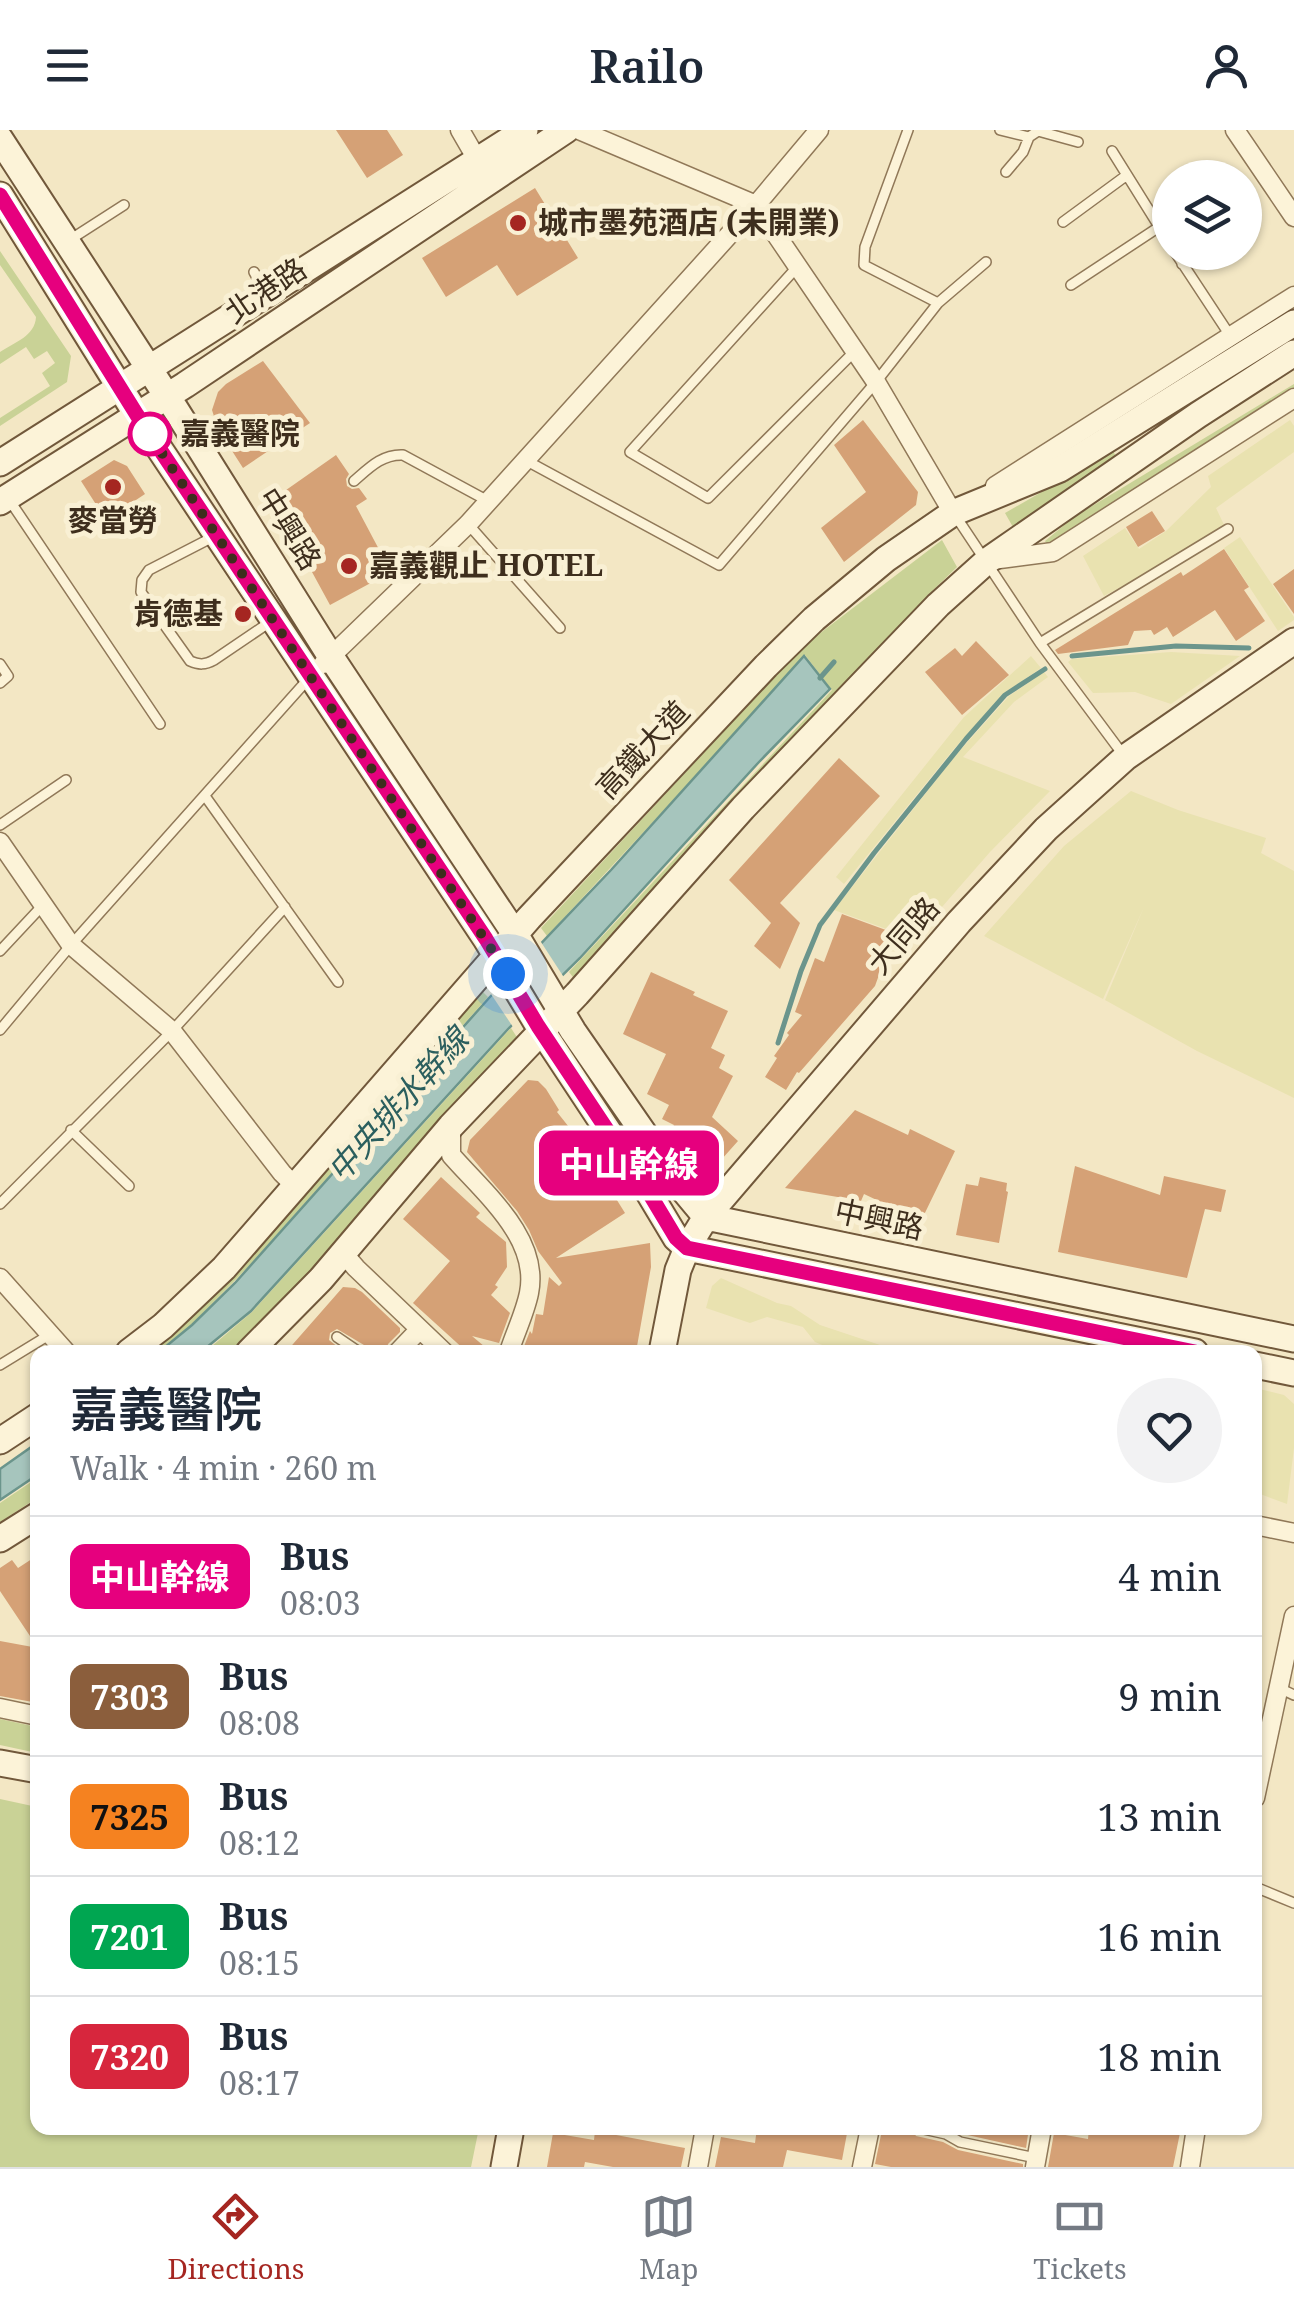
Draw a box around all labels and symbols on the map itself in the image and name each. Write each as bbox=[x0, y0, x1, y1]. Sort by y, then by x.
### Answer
place label: 城市墨苑酒店 (未開業) bbox=[538, 201, 840, 242]
marker: 城市墨苑酒店 (未開業) bbox=[507, 212, 529, 234]
street label: 北港路 bbox=[216, 248, 314, 332]
place label: 嘉義醫院 bbox=[180, 412, 300, 453]
marker: 嘉義醫院 bbox=[129, 413, 171, 455]
marker: 麥當勞 bbox=[102, 476, 124, 498]
street label: 中興路 bbox=[249, 479, 332, 577]
place label: 麥當勞 bbox=[68, 499, 158, 540]
place label: 嘉義觀止 HOTEL bbox=[369, 544, 603, 585]
marker: 嘉義觀止 HOTEL bbox=[338, 555, 360, 577]
place label: 肯德基 bbox=[133, 592, 223, 633]
marker: 肯德基 bbox=[232, 603, 254, 625]
street label: 高鐵大道 bbox=[586, 691, 698, 807]
street label: 大同路 bbox=[858, 888, 948, 982]
your location bbox=[483, 949, 533, 999]
water label: 中央排水幹線 bbox=[317, 1016, 479, 1190]
line badge: 中山幹線 bbox=[559, 1130, 699, 1196]
street label: 中興路 bbox=[831, 1189, 928, 1248]

